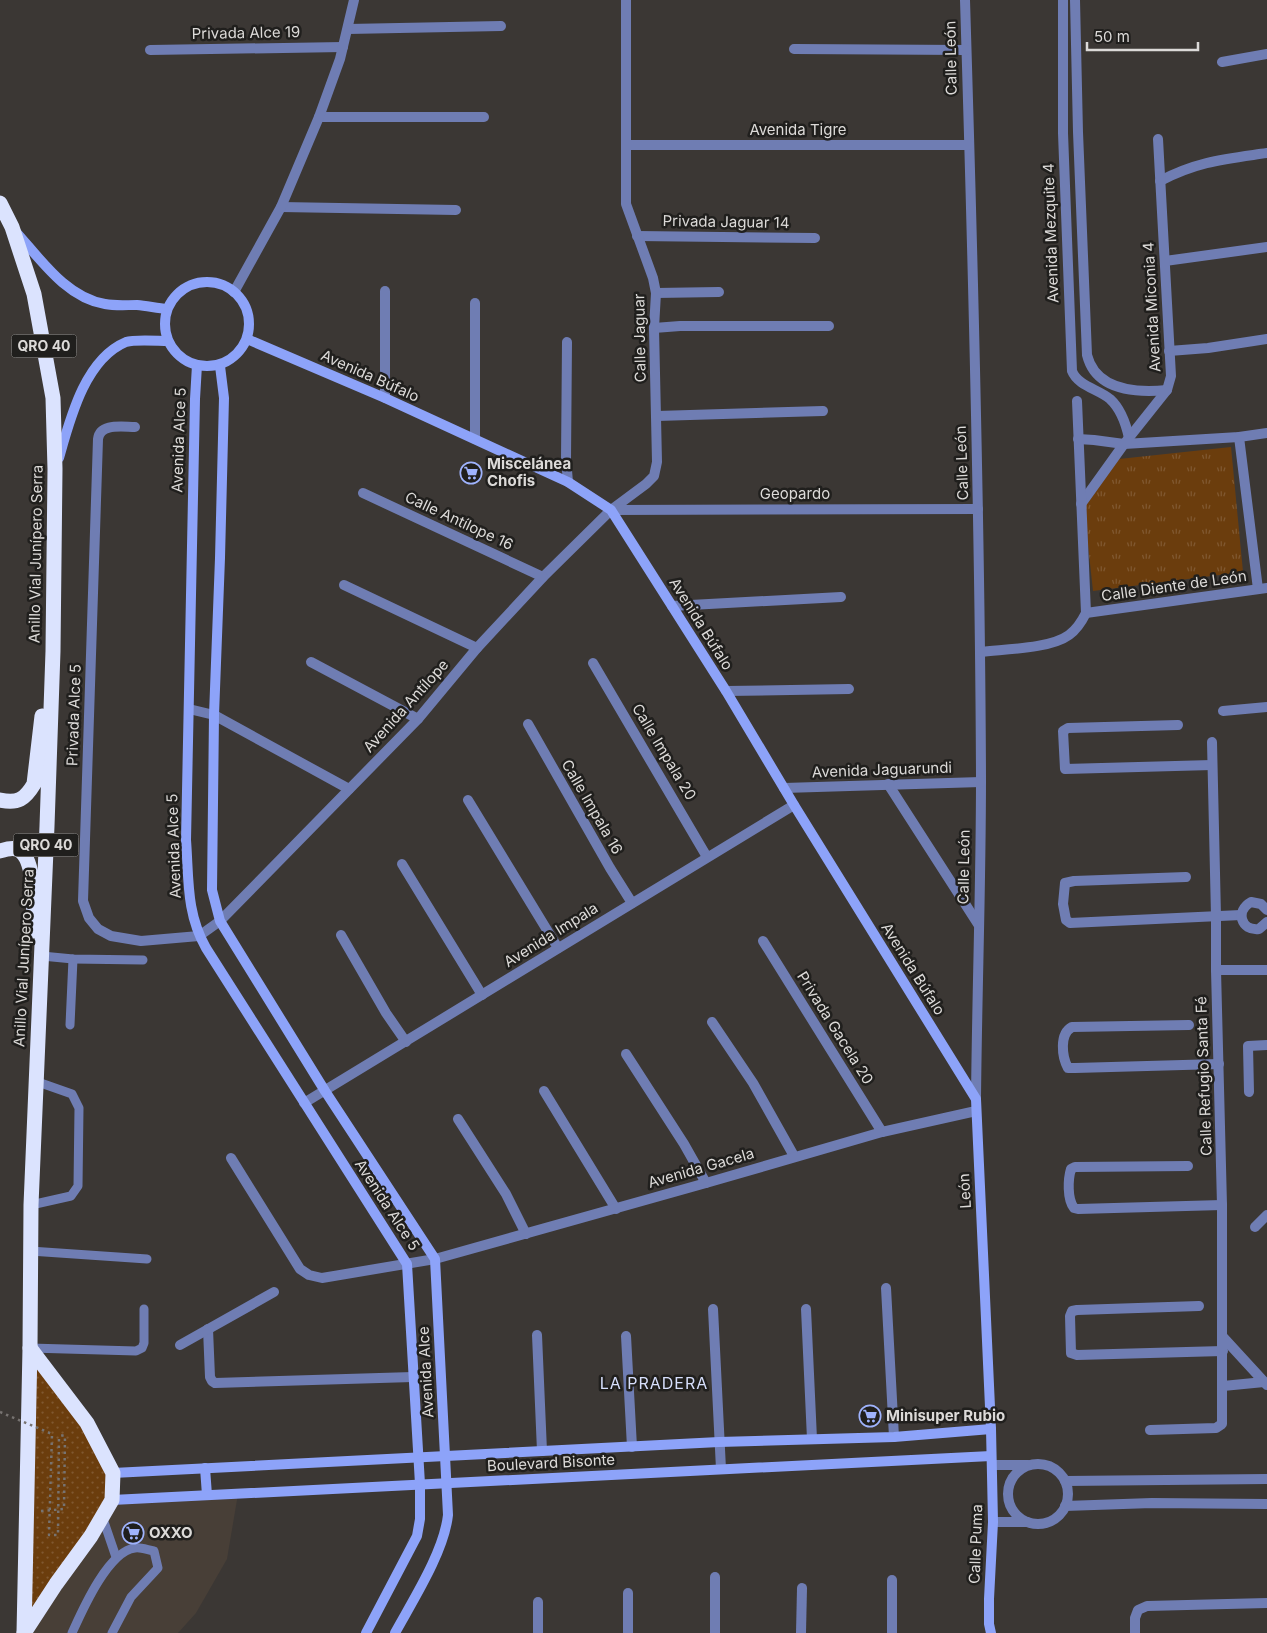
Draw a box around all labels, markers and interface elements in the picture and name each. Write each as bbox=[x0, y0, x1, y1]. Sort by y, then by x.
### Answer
street label: Calle León bbox=[940, 20, 961, 96]
scale bar bbox=[1087, 20, 1198, 52]
street label: Privada Alce 19 bbox=[192, 22, 300, 43]
text: 50 m bbox=[1094, 27, 1130, 46]
street label: Avenida Tigre bbox=[749, 120, 847, 139]
street label: Avenida Mezquite 4 bbox=[1039, 163, 1062, 303]
street label: Privada Jaguar 14 bbox=[662, 211, 790, 232]
street label: Avenida Miconia 4 bbox=[1139, 242, 1164, 372]
street label: Calle Jaguar bbox=[629, 293, 650, 383]
road number: QRO 40 bbox=[12, 334, 76, 358]
street label: Avenida Búfalo bbox=[318, 345, 422, 406]
street label: Avenida Alce 5 bbox=[167, 387, 190, 493]
street label: Calle León bbox=[951, 425, 972, 501]
place label: Miscelánea Chofis bbox=[487, 454, 571, 490]
supermarket icon: Miscelánea Chofis bbox=[459, 461, 483, 485]
street label: Anillo Vial Junípero Serra bbox=[24, 465, 47, 643]
street label: Geopardo bbox=[760, 484, 830, 503]
street label: Calle Antílope 16 bbox=[402, 487, 516, 554]
street label: Calle Diente de León bbox=[1100, 566, 1248, 605]
street label: Avenida Búfalo bbox=[665, 574, 737, 674]
street label: Avenida Antílope bbox=[359, 655, 452, 756]
street label: Privada Alce 5 bbox=[62, 664, 85, 766]
street label: Calle Impala 20 bbox=[628, 700, 701, 804]
street label: Calle Impala 16 bbox=[558, 756, 627, 857]
street label: Avenida Jaguarundi bbox=[812, 758, 952, 781]
street label: Avenida Alce 5 bbox=[162, 793, 185, 899]
street label: Calle León bbox=[953, 829, 974, 905]
road number: QRO 40 bbox=[13, 834, 78, 856]
street label: Anillo Vial Junípero Serra bbox=[9, 868, 38, 1048]
street label: Avenida Impala bbox=[500, 898, 601, 971]
street label: Avenida Búfalo bbox=[877, 919, 949, 1019]
street label: Privada Gacela 20 bbox=[793, 968, 878, 1088]
street label: Calle Refugio Santa Fé bbox=[1191, 996, 1216, 1156]
street label: Avenida Gacela bbox=[646, 1143, 756, 1192]
street label: Avenida Alce 5 bbox=[351, 1155, 424, 1254]
street label: León bbox=[954, 1173, 975, 1209]
street label: Avenida Alce bbox=[414, 1326, 437, 1418]
district label: LA PRADERA bbox=[600, 1373, 708, 1393]
supermarket icon: Minisuper Rubio bbox=[858, 1404, 882, 1428]
place label: Minisuper Rubio bbox=[886, 1406, 1005, 1425]
street label: Boulevard Bisonte bbox=[487, 1450, 615, 1475]
street label: Calle Puma bbox=[965, 1504, 986, 1584]
supermarket icon: OXXO bbox=[121, 1521, 145, 1545]
place label: OXXO bbox=[149, 1523, 193, 1542]

